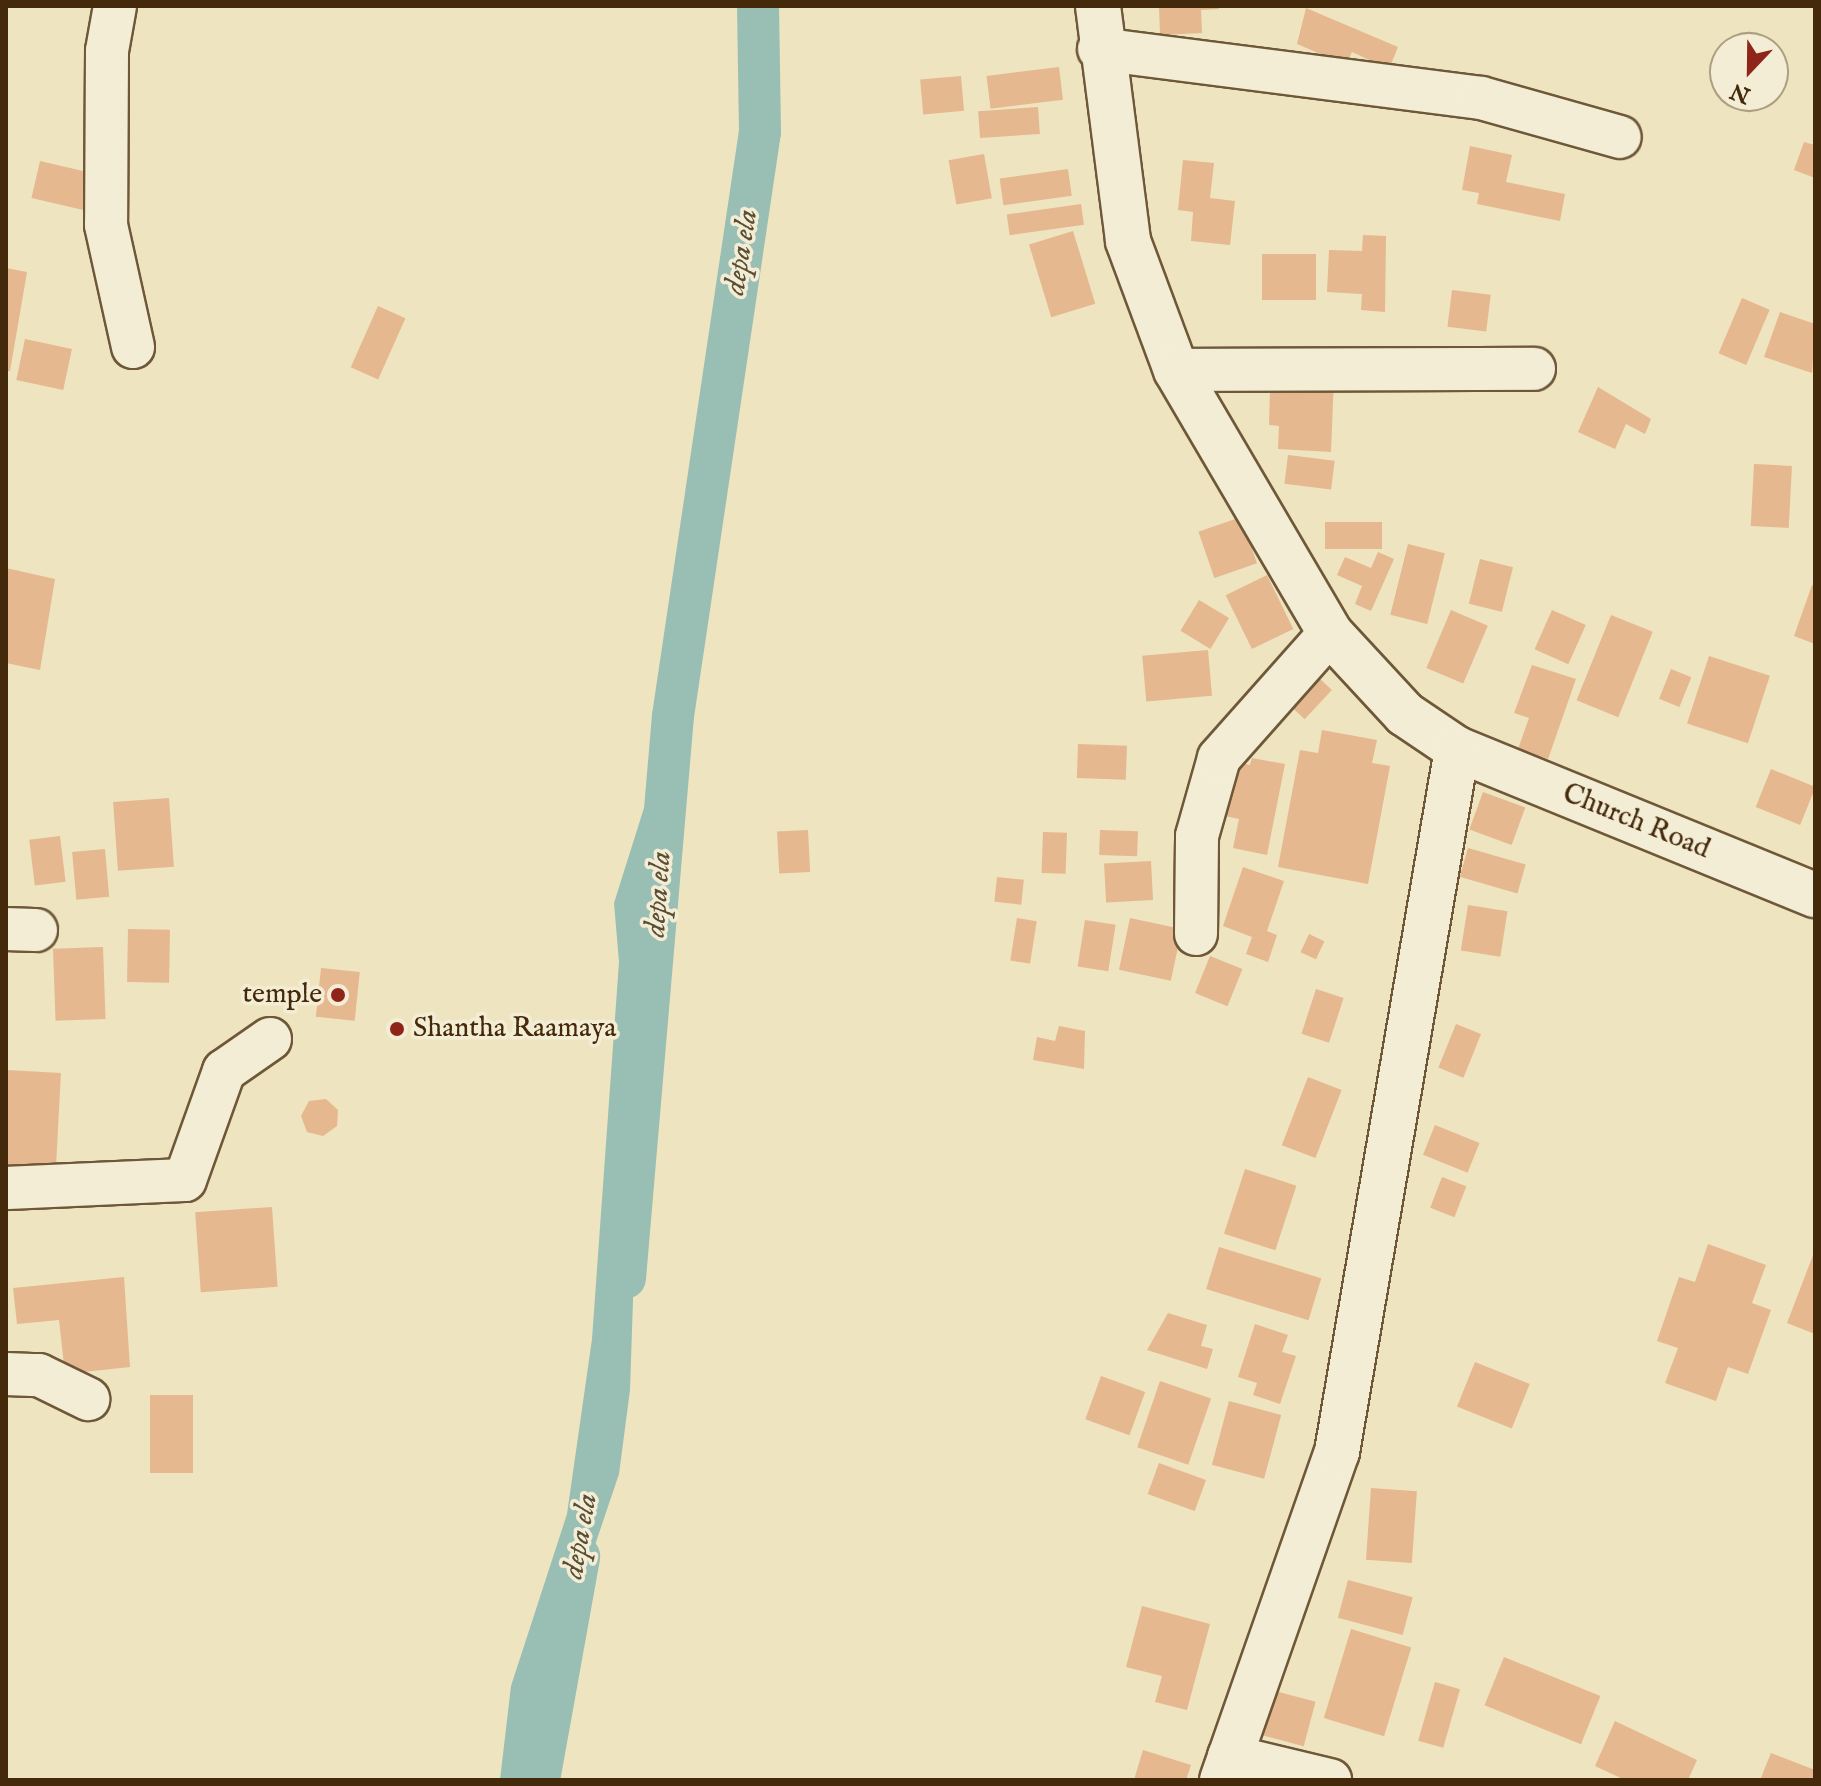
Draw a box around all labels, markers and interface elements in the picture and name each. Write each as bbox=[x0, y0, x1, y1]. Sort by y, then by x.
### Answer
north arrow bbox=[1709, 32, 1789, 112]
text: N bbox=[1727, 76, 1755, 109]
water label: depa ela bbox=[717, 207, 767, 297]
street label: Church Road bbox=[1557, 777, 1715, 867]
water label: depa ela bbox=[638, 850, 680, 938]
place label: temple bbox=[242, 978, 322, 1012]
marker: temple bbox=[329, 986, 347, 1004]
place label: Shantha Raamaya bbox=[413, 1012, 616, 1046]
marker: Shantha Raamaya bbox=[388, 1020, 406, 1038]
water label: depa ela bbox=[556, 1491, 606, 1581]

